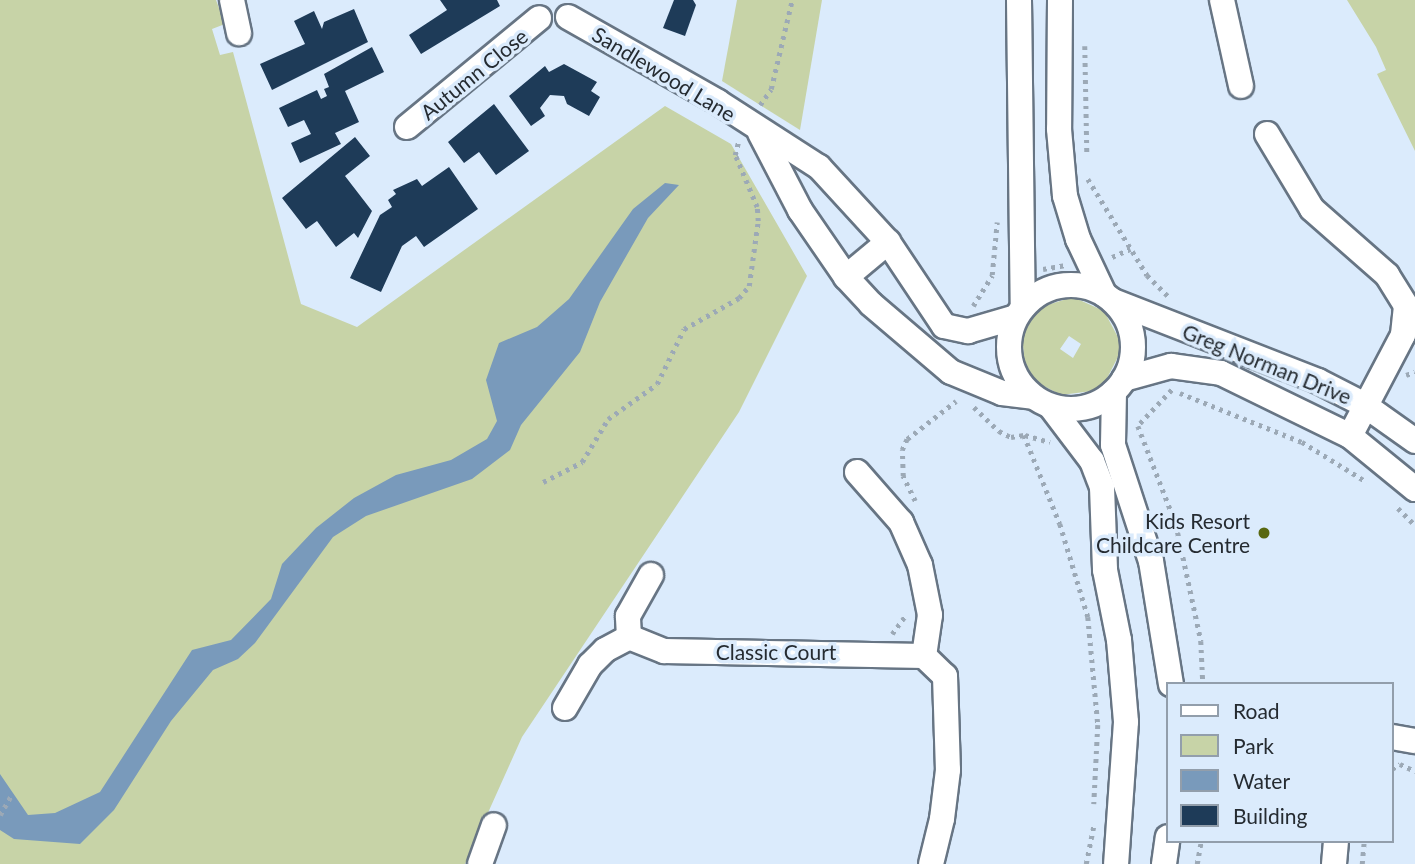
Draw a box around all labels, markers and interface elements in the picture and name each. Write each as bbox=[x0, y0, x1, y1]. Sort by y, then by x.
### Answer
street label: Sandlewood Lane bbox=[588, 21, 740, 127]
street label: Autumn Close bbox=[415, 23, 533, 125]
street label: Greg Norman Drive bbox=[1179, 319, 1355, 409]
place label: Kids Resort Childcare Centre bbox=[1096, 508, 1250, 558]
marker: Kids Resort Childcare Centre bbox=[1256, 525, 1272, 541]
street label: Classic Court bbox=[716, 639, 836, 665]
legend bbox=[1166, 682, 1394, 843]
text: Road bbox=[1233, 698, 1280, 723]
text: Park bbox=[1233, 733, 1274, 758]
text: Water bbox=[1233, 768, 1290, 793]
text: Building bbox=[1233, 803, 1308, 828]

